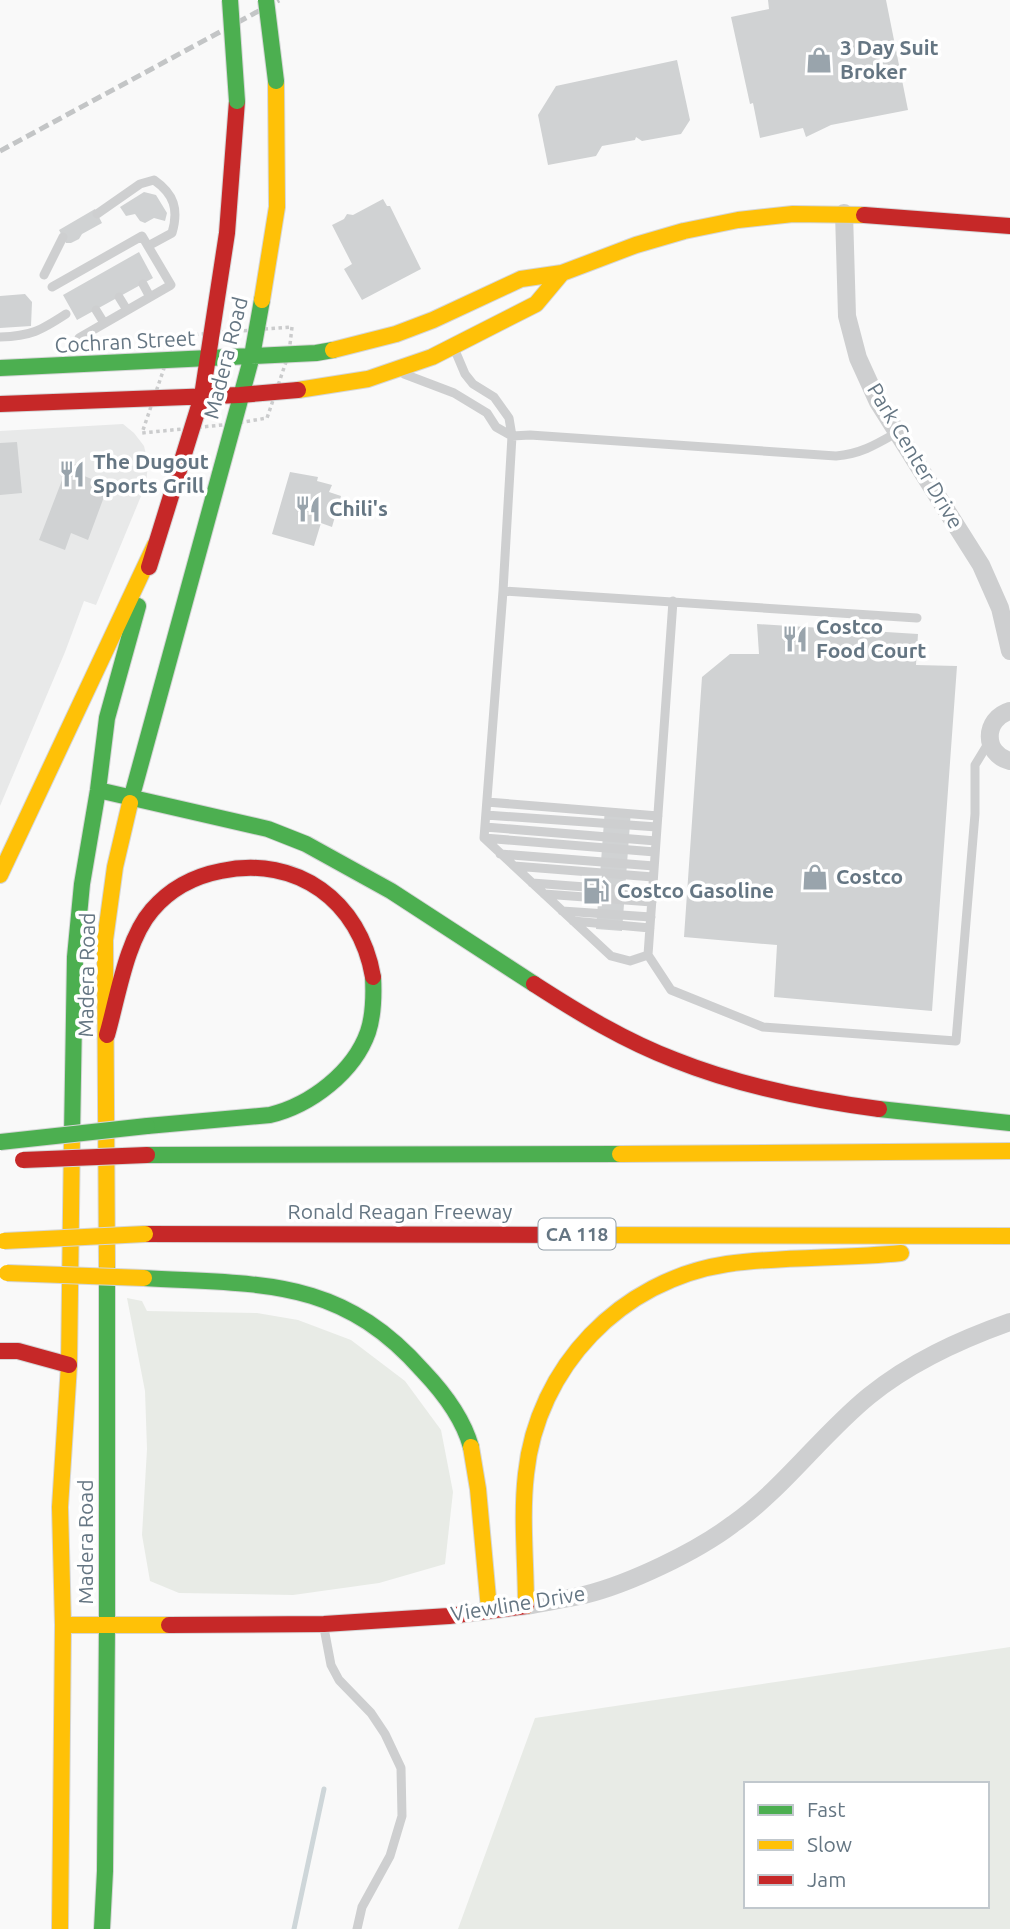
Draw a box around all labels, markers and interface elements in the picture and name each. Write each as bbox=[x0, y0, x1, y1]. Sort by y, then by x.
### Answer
place label: 3 Day Suit Broker bbox=[840, 35, 939, 83]
shop icon: 3 Day Suit Broker bbox=[804, 45, 834, 75]
street label: Madera Road bbox=[198, 294, 252, 421]
street label: Cochran Street bbox=[54, 325, 196, 357]
street label: Park Center Drive bbox=[863, 379, 969, 532]
place label: The Dugout Sports Grill bbox=[93, 449, 209, 497]
restaurant icon: The Dugout Sports Grill bbox=[57, 459, 87, 489]
restaurant icon: Chili's bbox=[293, 494, 323, 524]
place label: Chili's bbox=[329, 496, 388, 520]
place label: Costco Food Court bbox=[816, 614, 926, 662]
restaurant icon: Costco Food Court bbox=[780, 624, 810, 654]
shop icon: Costco bbox=[800, 862, 830, 892]
place label: Costco bbox=[836, 864, 903, 888]
fuel station icon: Costco Gasoline bbox=[581, 876, 611, 906]
place label: Costco Gasoline bbox=[617, 878, 774, 902]
street label: Madera Road bbox=[73, 912, 99, 1038]
street label: Ronald Reagan Freeway bbox=[288, 1199, 512, 1223]
road number: CA 118 bbox=[538, 1218, 616, 1250]
street label: Madera Road bbox=[73, 1480, 97, 1604]
street label: Viewline Drive bbox=[449, 1581, 587, 1625]
legend bbox=[744, 1782, 989, 1908]
text: Fast bbox=[807, 1797, 845, 1821]
text: Slow bbox=[807, 1832, 852, 1856]
text: Jam bbox=[807, 1867, 846, 1891]

